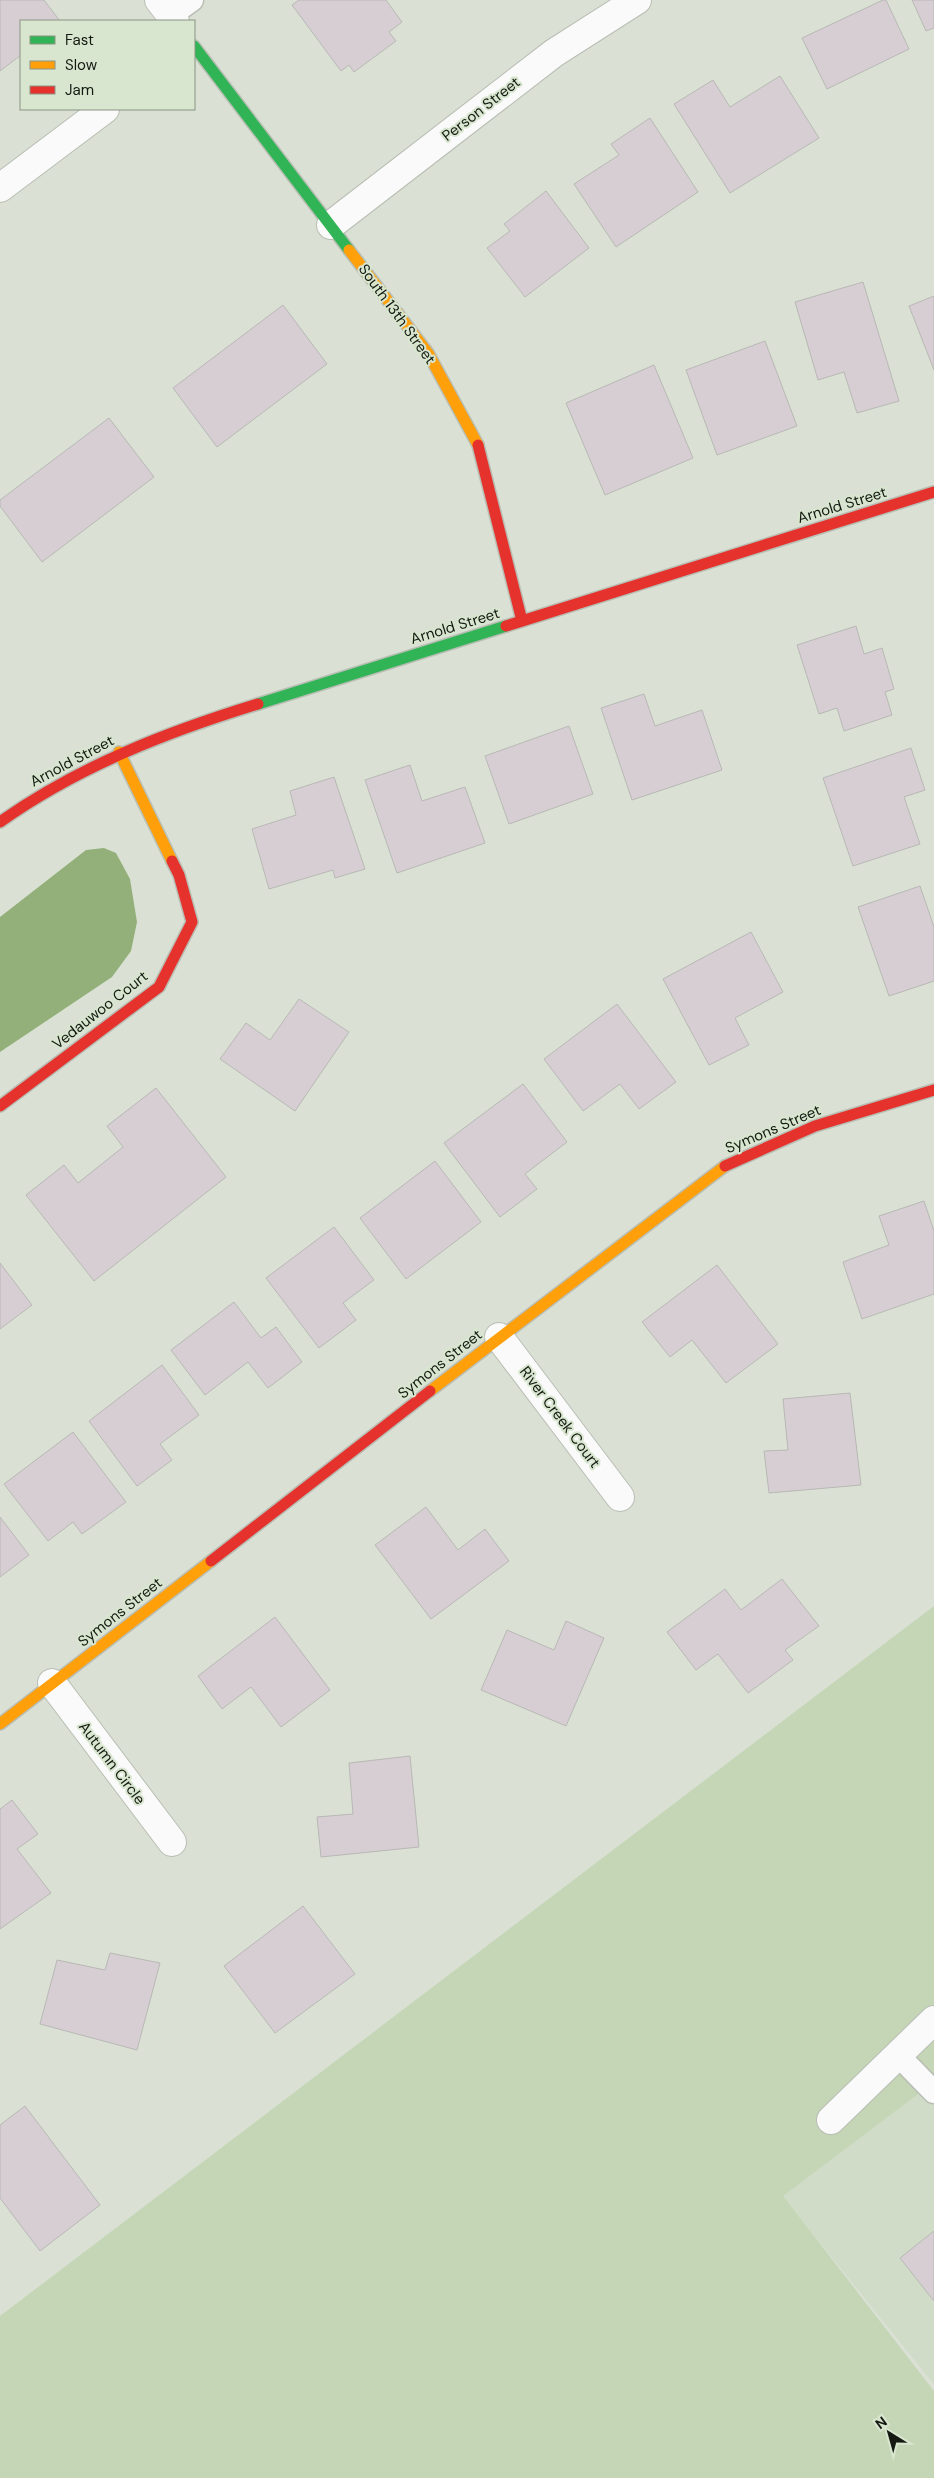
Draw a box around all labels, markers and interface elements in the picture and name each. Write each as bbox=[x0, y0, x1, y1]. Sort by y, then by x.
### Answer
legend bbox=[20, 20, 195, 110]
text: Fast bbox=[65, 30, 94, 50]
text: Slow bbox=[65, 55, 98, 75]
street label: Person Street bbox=[438, 72, 524, 146]
text: Jam bbox=[65, 80, 94, 100]
street label: South 13th Street bbox=[354, 260, 440, 368]
street label: Arnold Street bbox=[795, 482, 889, 528]
street label: Arnold Street bbox=[408, 603, 502, 649]
street label: Arnold Street bbox=[27, 730, 118, 791]
street label: Vedauwoo Court bbox=[48, 966, 152, 1054]
street label: Symons Street bbox=[722, 1100, 824, 1158]
street label: Symons Street bbox=[394, 1325, 486, 1403]
street label: River Creek Court bbox=[515, 1362, 605, 1472]
street label: Symons Street bbox=[74, 1573, 166, 1651]
street label: Autumn Circle bbox=[74, 1717, 150, 1809]
north arrow bbox=[864, 2408, 914, 2458]
text: N bbox=[872, 2412, 891, 2433]

